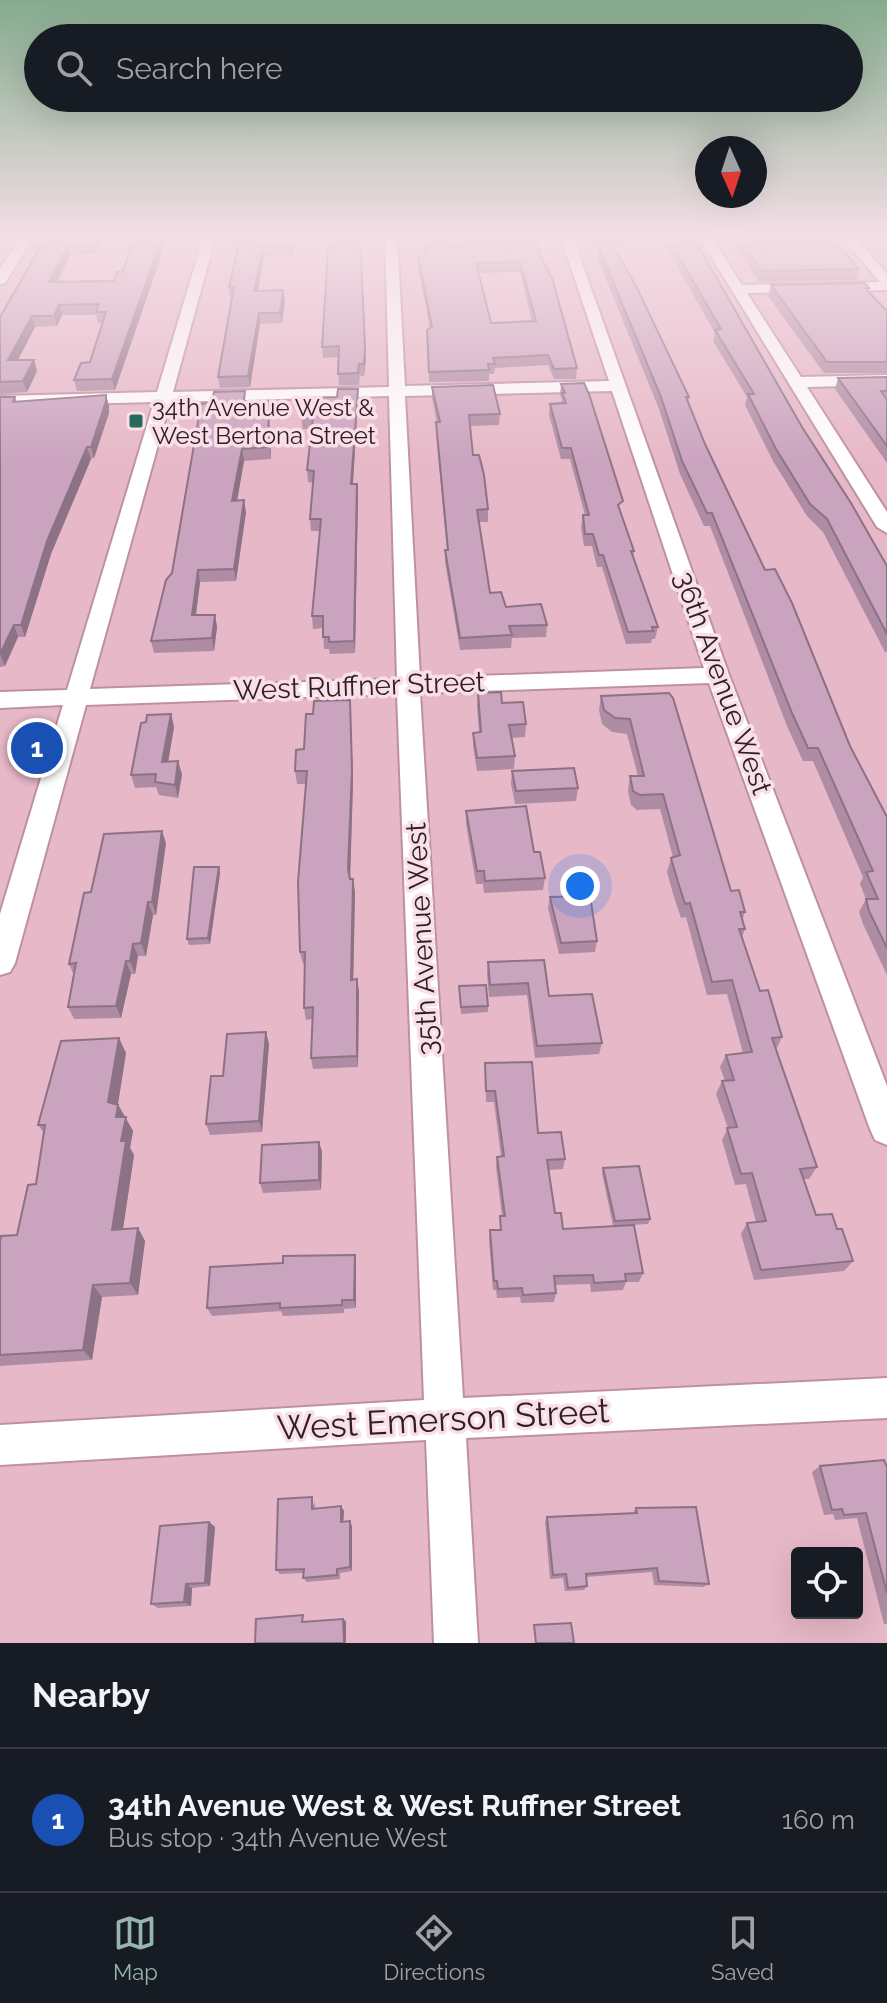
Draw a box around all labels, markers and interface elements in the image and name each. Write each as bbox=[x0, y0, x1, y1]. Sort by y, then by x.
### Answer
search box bbox=[24, 24, 863, 112]
icon: search bbox=[52, 46, 96, 90]
text: Search here bbox=[116, 51, 283, 86]
north arrow bbox=[695, 136, 767, 208]
place label: 34th Avenue West & West Bertona Street bbox=[152, 393, 376, 450]
marker: 34th Avenue West & West Bertona Street bbox=[127, 412, 145, 430]
street label: 36th Avenue West bbox=[667, 567, 779, 800]
street label: West Ruffner Street bbox=[233, 665, 486, 707]
pin: 1 bbox=[11, 718, 63, 778]
street label: 35th Avenue West bbox=[399, 821, 445, 1056]
your location bbox=[560, 866, 600, 906]
street label: West Emerson Street bbox=[276, 1390, 611, 1448]
map controls bbox=[791, 1547, 863, 1619]
button: locate bbox=[791, 1547, 863, 1619]
text: Nearby bbox=[32, 1675, 150, 1715]
text: 34th Avenue West & West Ruffner Street bbox=[108, 1788, 681, 1823]
text: 1 bbox=[52, 1805, 64, 1835]
text: 160 m bbox=[782, 1805, 855, 1835]
text: Bus stop · 34th Avenue West bbox=[108, 1823, 447, 1853]
tab: Map bbox=[113, 1911, 158, 1985]
tab: Directions bbox=[384, 1911, 485, 1985]
tab: Saved bbox=[711, 1911, 774, 1985]

